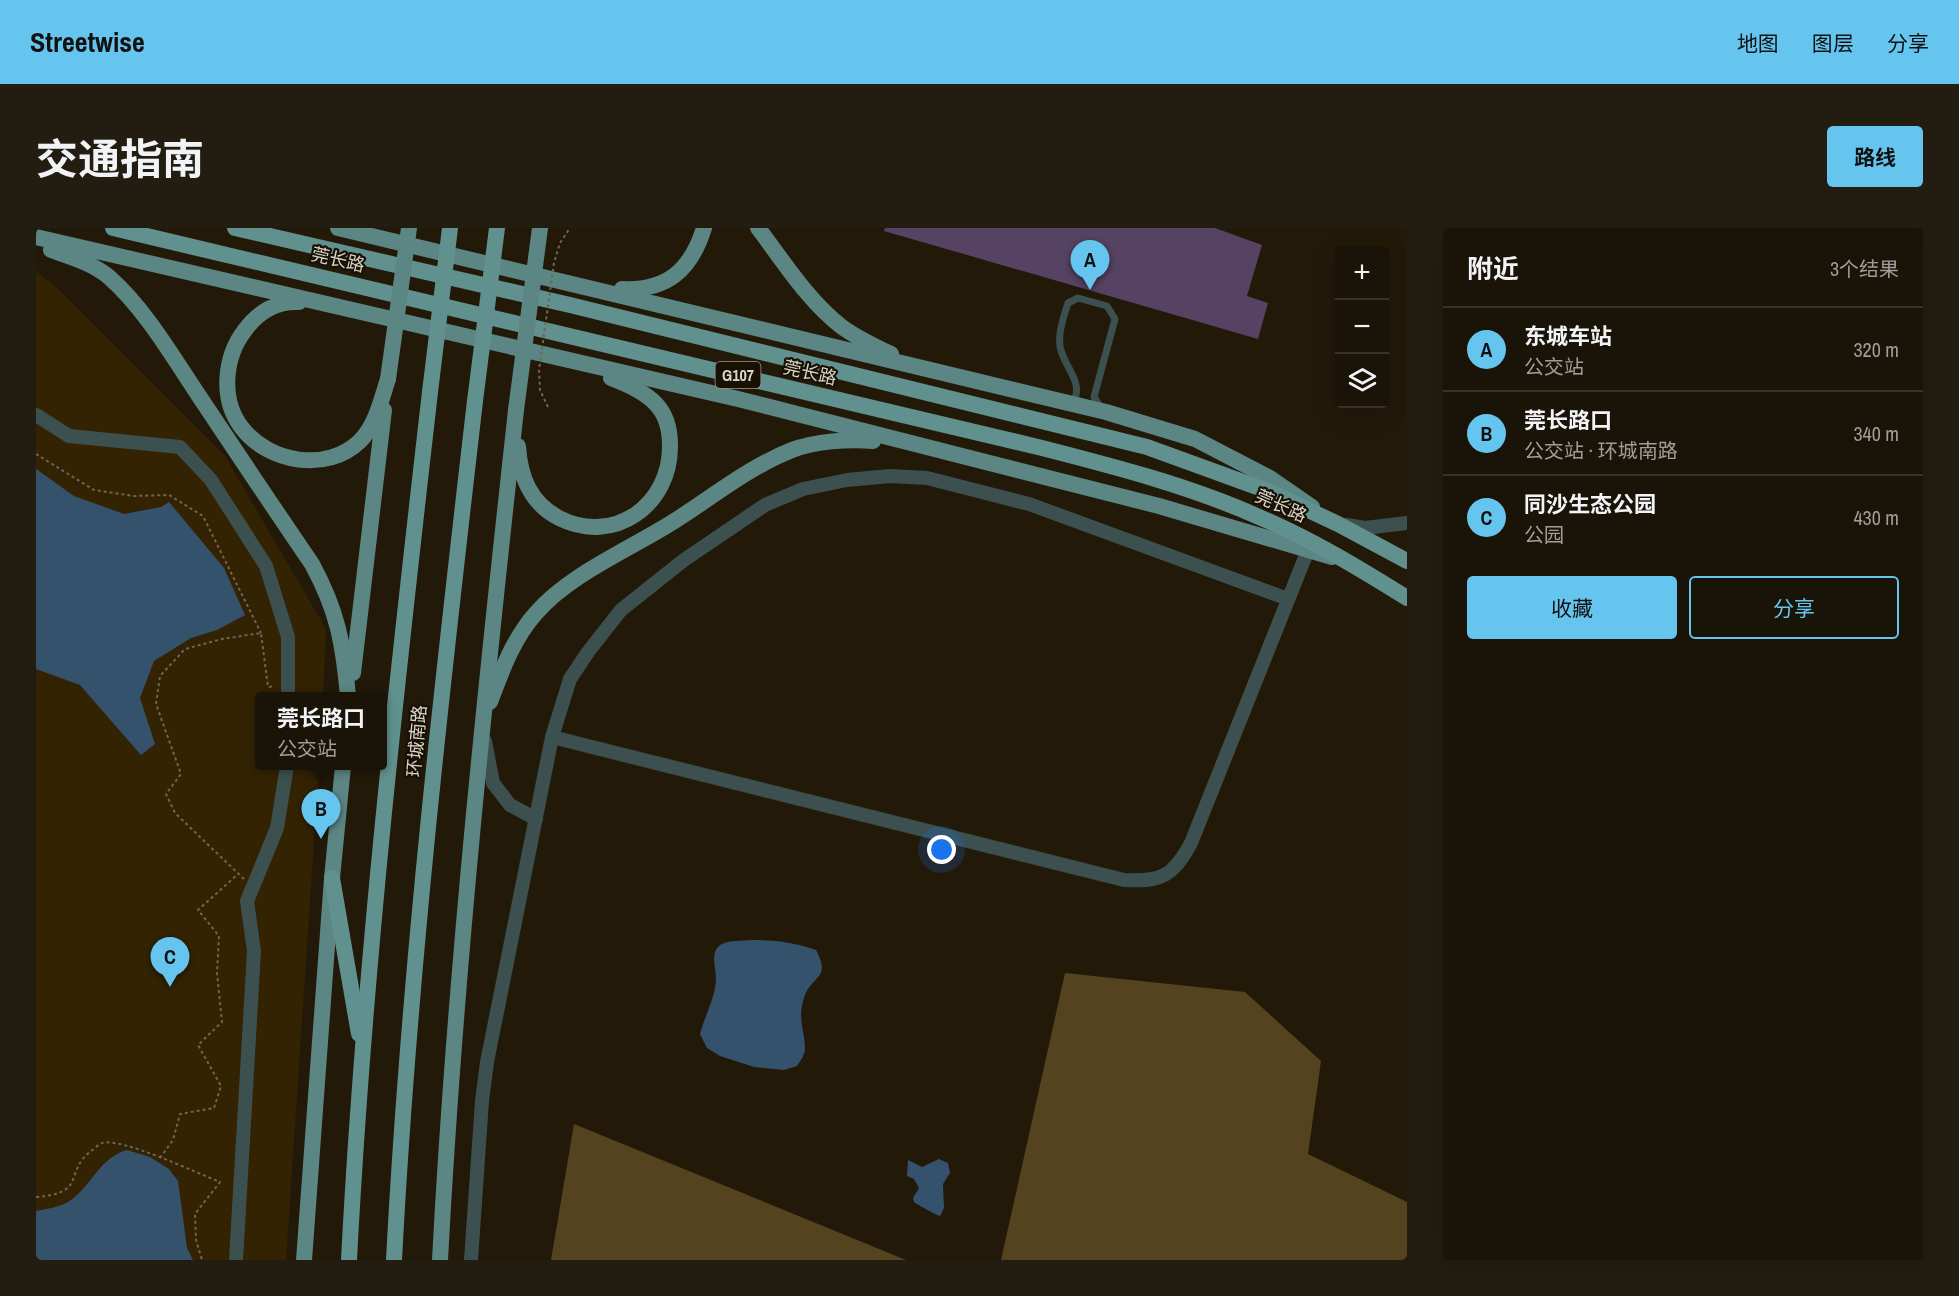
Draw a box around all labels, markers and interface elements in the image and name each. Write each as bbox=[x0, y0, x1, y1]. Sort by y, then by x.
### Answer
text: Streetwise bbox=[30, 23, 145, 61]
text: 地图 bbox=[1737, 29, 1779, 58]
text: 图层 bbox=[1812, 29, 1854, 58]
text: 分享 bbox=[1887, 29, 1929, 58]
button: 路线 bbox=[1827, 126, 1923, 187]
text: 交通指南 bbox=[36, 131, 204, 187]
street label: 莞长路 bbox=[309, 241, 367, 278]
pin: A bbox=[1070, 241, 1110, 290]
map controls bbox=[1335, 246, 1389, 408]
button: + bbox=[1335, 246, 1389, 300]
text: 附近 bbox=[1467, 251, 1519, 286]
text: 3个结果 bbox=[1830, 255, 1899, 282]
button: − bbox=[1335, 300, 1389, 354]
text: 东城车站 bbox=[1524, 321, 1612, 351]
text: A bbox=[1481, 336, 1492, 363]
text: 320 m bbox=[1853, 336, 1899, 363]
text: 公交站 bbox=[1524, 353, 1584, 380]
street label: 莞长路 bbox=[781, 354, 839, 391]
button: layers bbox=[1335, 354, 1389, 408]
road number: G107 bbox=[716, 362, 760, 388]
text: 莞长路口 bbox=[1524, 405, 1612, 435]
text: B bbox=[1481, 420, 1492, 447]
text: 340 m bbox=[1853, 420, 1899, 447]
text: 公交站 · 环城南路 bbox=[1524, 437, 1678, 464]
street label: 莞长路 bbox=[1251, 483, 1311, 528]
text: 同沙生态公园 bbox=[1524, 489, 1656, 519]
text: C bbox=[1481, 504, 1492, 531]
text: 430 m bbox=[1853, 504, 1899, 531]
text: 公园 bbox=[1524, 521, 1564, 548]
button: 收藏 bbox=[1467, 576, 1677, 639]
button: 分享 bbox=[1689, 576, 1899, 639]
popup bbox=[255, 692, 387, 770]
text: 莞长路口 bbox=[277, 703, 365, 733]
street label: 环城南路 bbox=[401, 704, 432, 778]
text: 公交站 bbox=[277, 735, 337, 762]
pin: B bbox=[302, 790, 340, 839]
your location bbox=[927, 835, 956, 864]
pin: C bbox=[150, 938, 190, 987]

